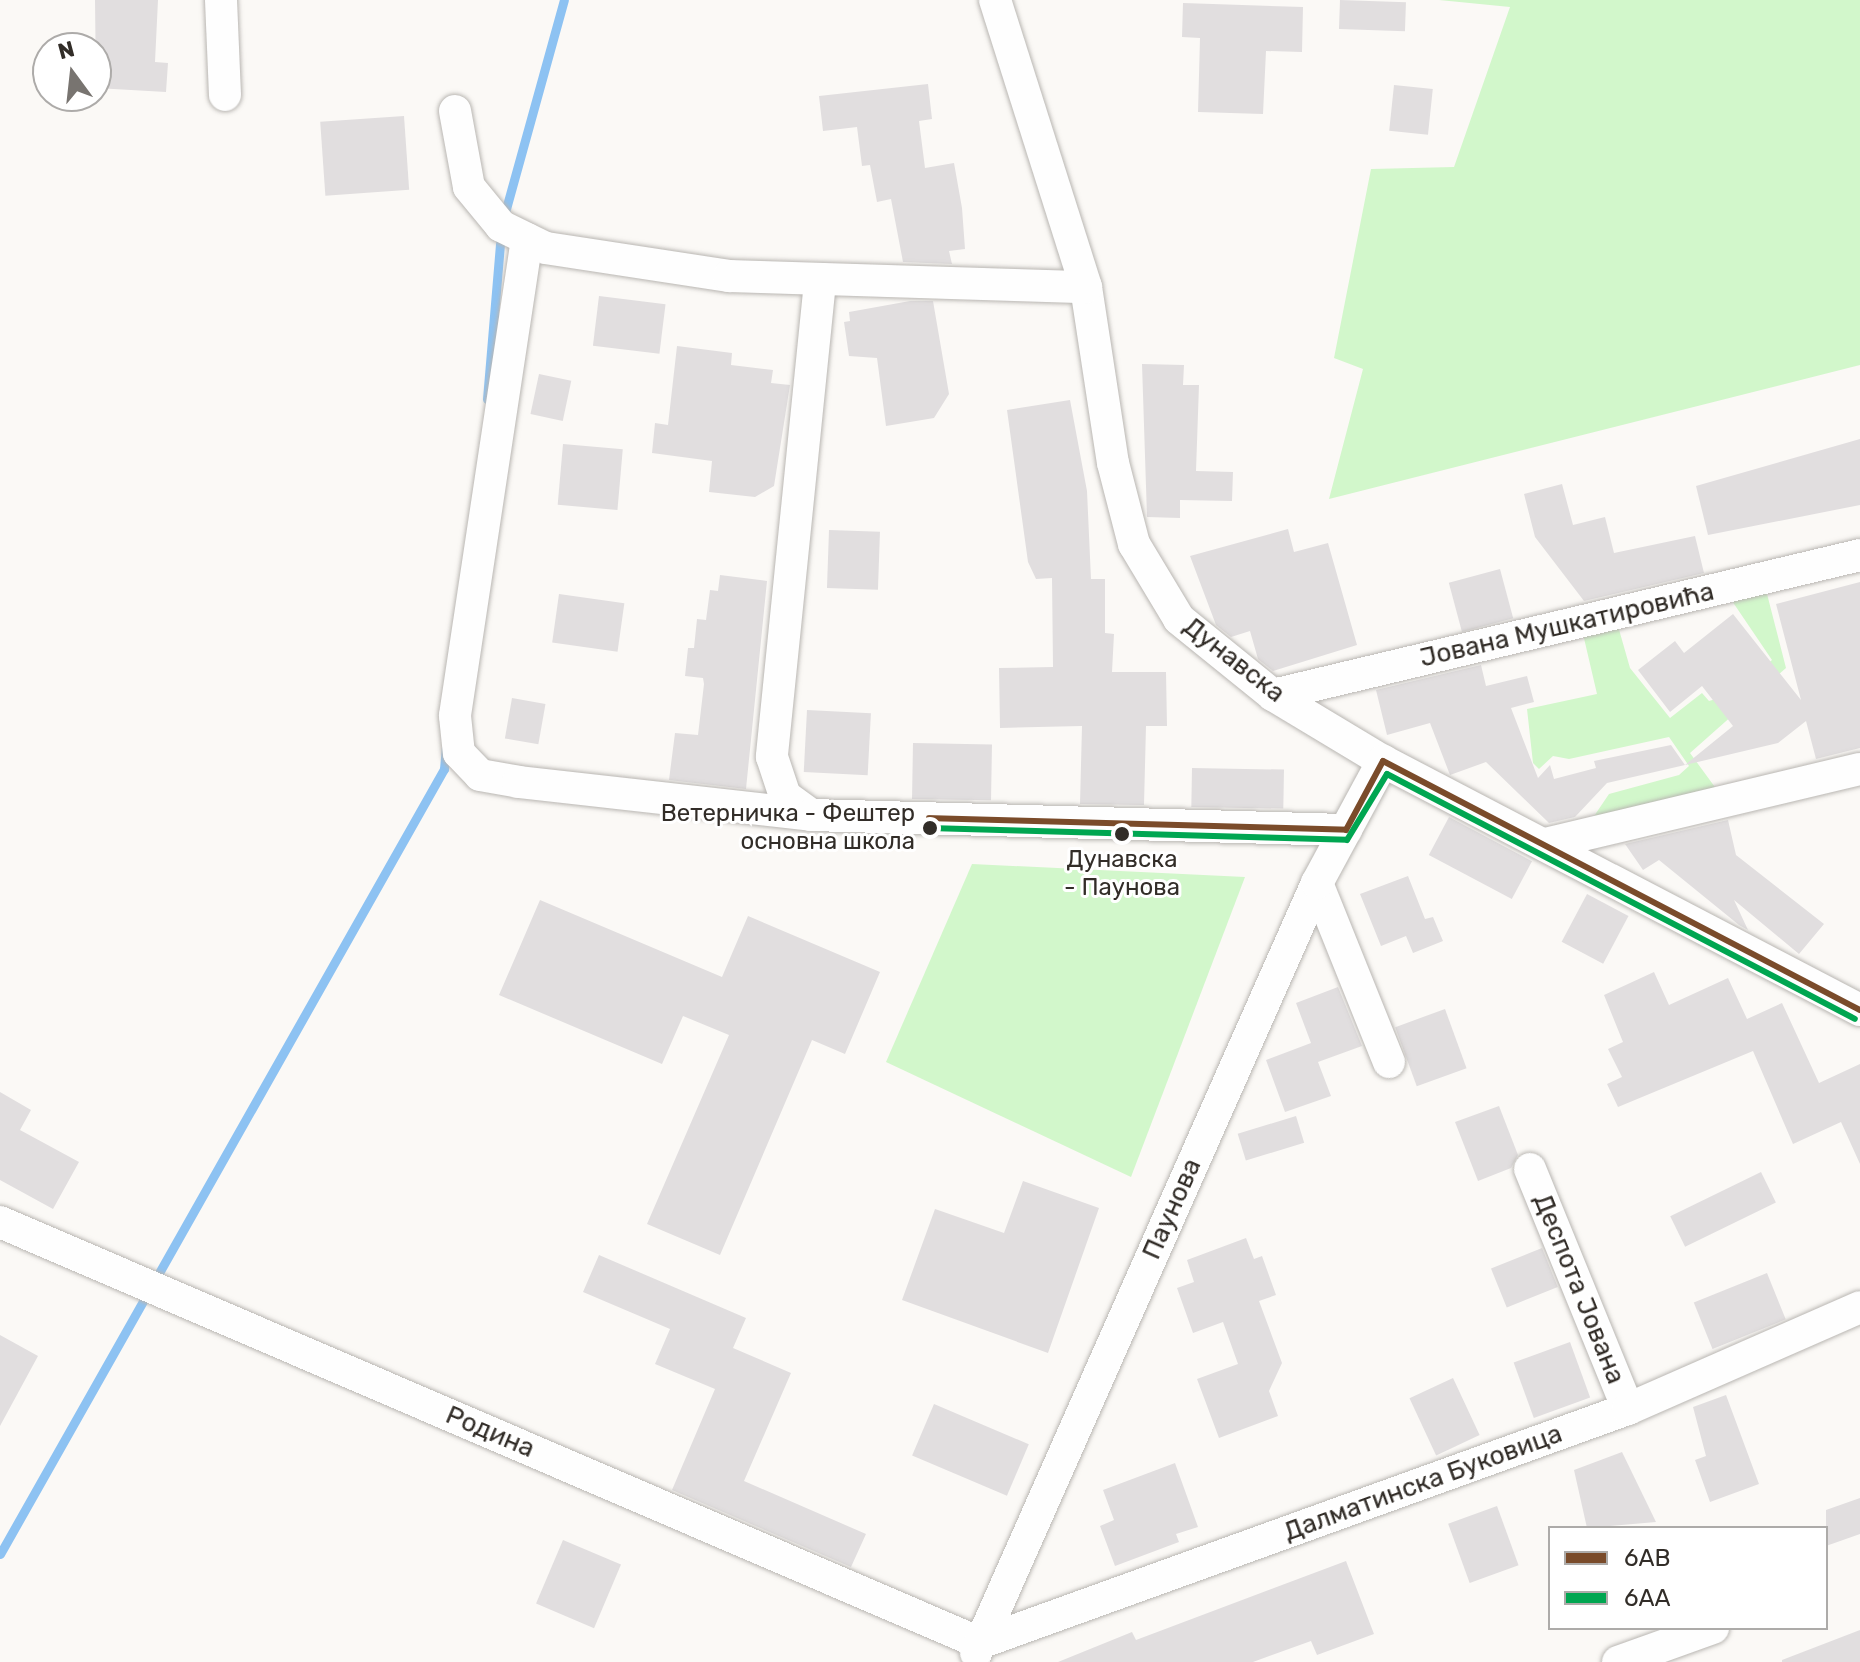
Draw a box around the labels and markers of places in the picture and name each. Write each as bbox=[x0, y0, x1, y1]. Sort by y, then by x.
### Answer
place label: Ветерничка - Фештер основна школа bbox=[661, 800, 915, 856]
marker: Ветерничка - Фештер основна школа bbox=[922, 820, 938, 836]
marker: Дунавска - Паунова bbox=[1114, 826, 1130, 842]
place label: Дунавска - Паунова bbox=[1064, 846, 1180, 902]

